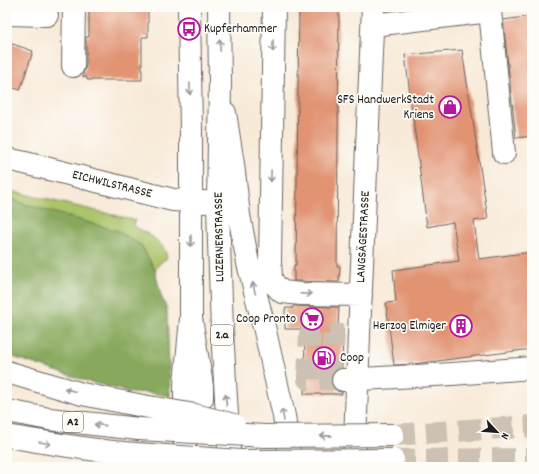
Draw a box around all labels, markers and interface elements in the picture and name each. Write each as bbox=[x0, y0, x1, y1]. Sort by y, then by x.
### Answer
bus stop icon: Kupferhammer bbox=[176, 16, 202, 42]
place label: Kupferhammer bbox=[204, 20, 277, 39]
one-way arrow bbox=[216, 39, 223, 52]
one-way arrow bbox=[270, 39, 277, 52]
one-way arrow bbox=[186, 82, 194, 95]
place label: SFS HandwerkStadt Kriens bbox=[337, 91, 434, 125]
shop icon: SFS HandwerkStadt Kriens bbox=[437, 94, 463, 120]
street label: EICHWILSTRASSE bbox=[70, 166, 154, 204]
one-way arrow bbox=[267, 169, 275, 182]
street label: LANGSÄGESTRASSE bbox=[352, 190, 376, 283]
street label: LUZERNERSTRASSE bbox=[210, 192, 230, 282]
one-way arrow bbox=[187, 234, 195, 247]
one-way arrow bbox=[250, 282, 257, 295]
one-way arrow bbox=[299, 291, 312, 298]
supermarket icon: Coop Pronto bbox=[299, 306, 325, 332]
place label: Coop Pronto bbox=[236, 310, 296, 329]
building icon: Herzog Elmiger bbox=[448, 313, 474, 339]
place label: Herzog Elmiger bbox=[373, 317, 446, 336]
road number: 2.a bbox=[211, 325, 233, 345]
fuel station icon: Coop bbox=[311, 345, 337, 371]
place label: Coop bbox=[340, 349, 364, 368]
one-way arrow bbox=[63, 386, 76, 394]
one-way arrow bbox=[222, 394, 229, 407]
one-way arrow bbox=[279, 408, 287, 421]
road number: A2 bbox=[63, 412, 83, 432]
north arrow bbox=[477, 412, 517, 452]
one-way arrow bbox=[94, 421, 107, 429]
text: N bbox=[496, 430, 513, 442]
one-way arrow bbox=[320, 432, 333, 440]
one-way arrow bbox=[39, 439, 52, 447]

